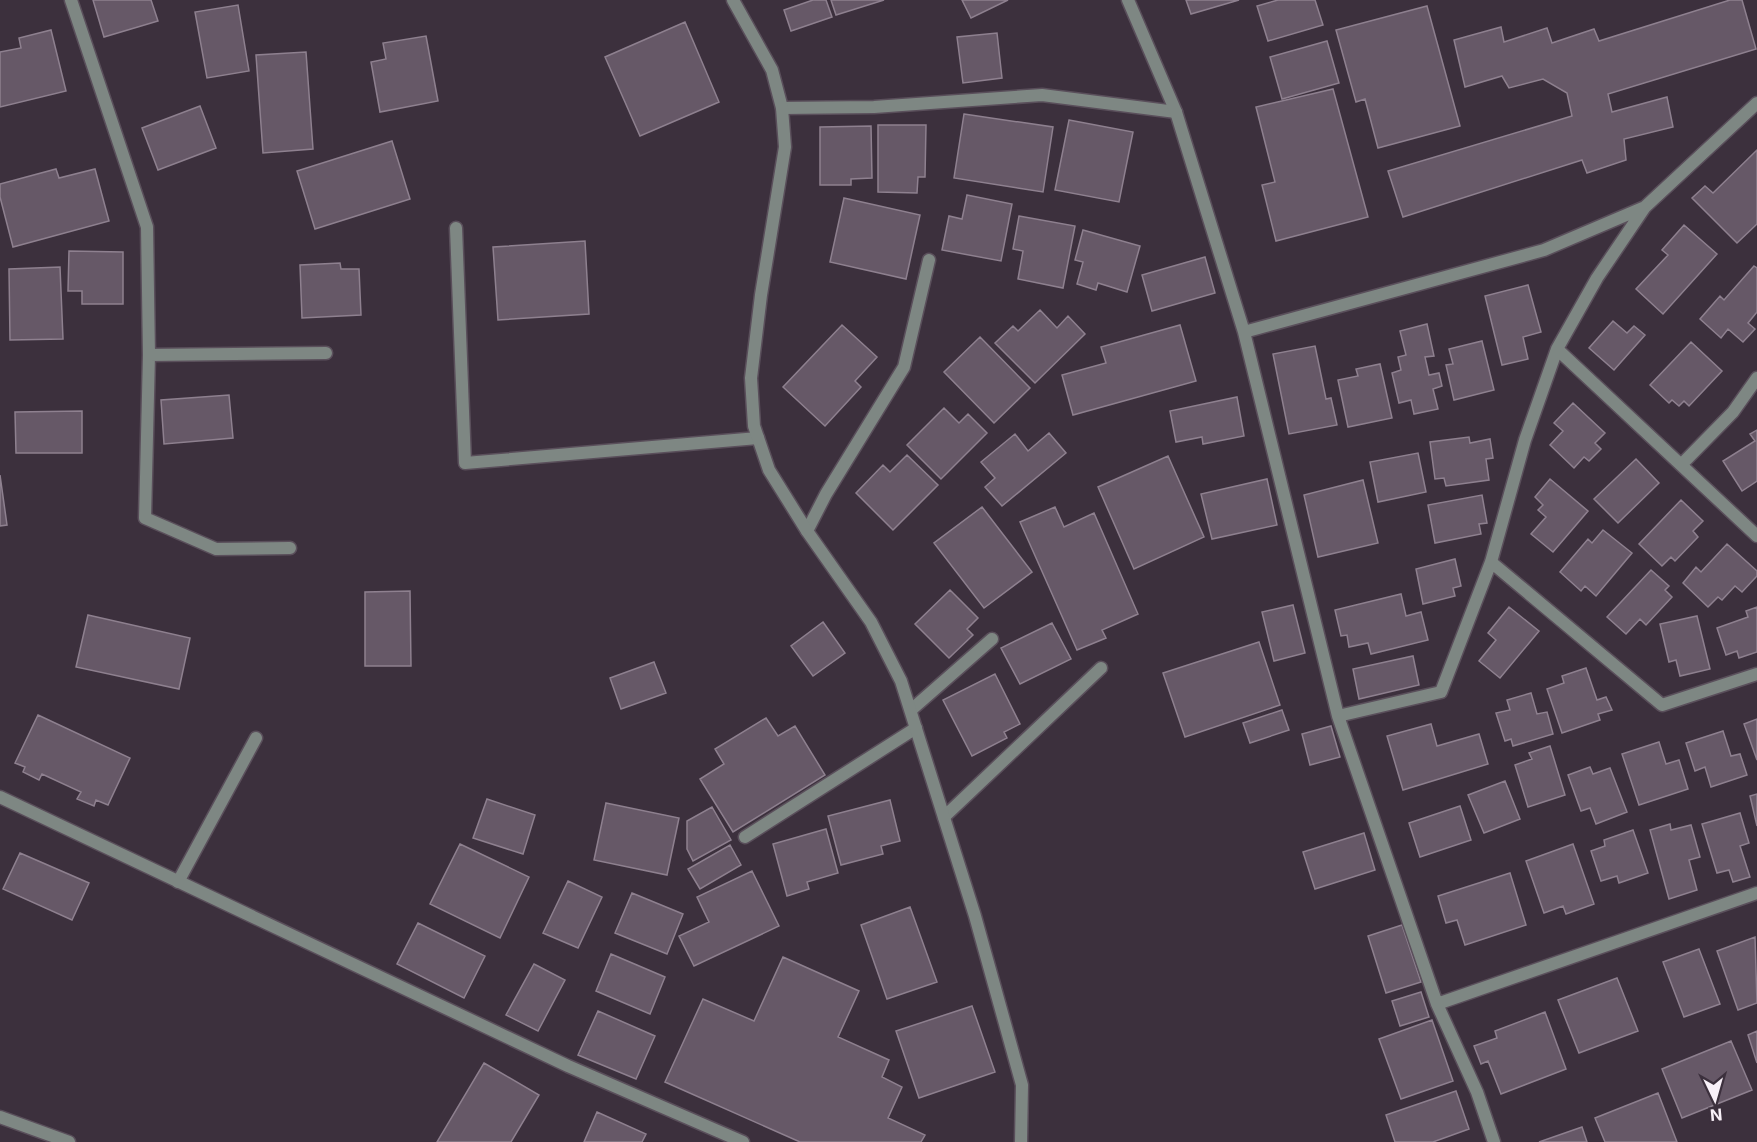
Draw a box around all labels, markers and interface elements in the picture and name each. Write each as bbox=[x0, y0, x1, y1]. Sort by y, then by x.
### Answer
north arrow bbox=[1685, 1070, 1745, 1130]
text: N bbox=[1709, 1104, 1723, 1125]

